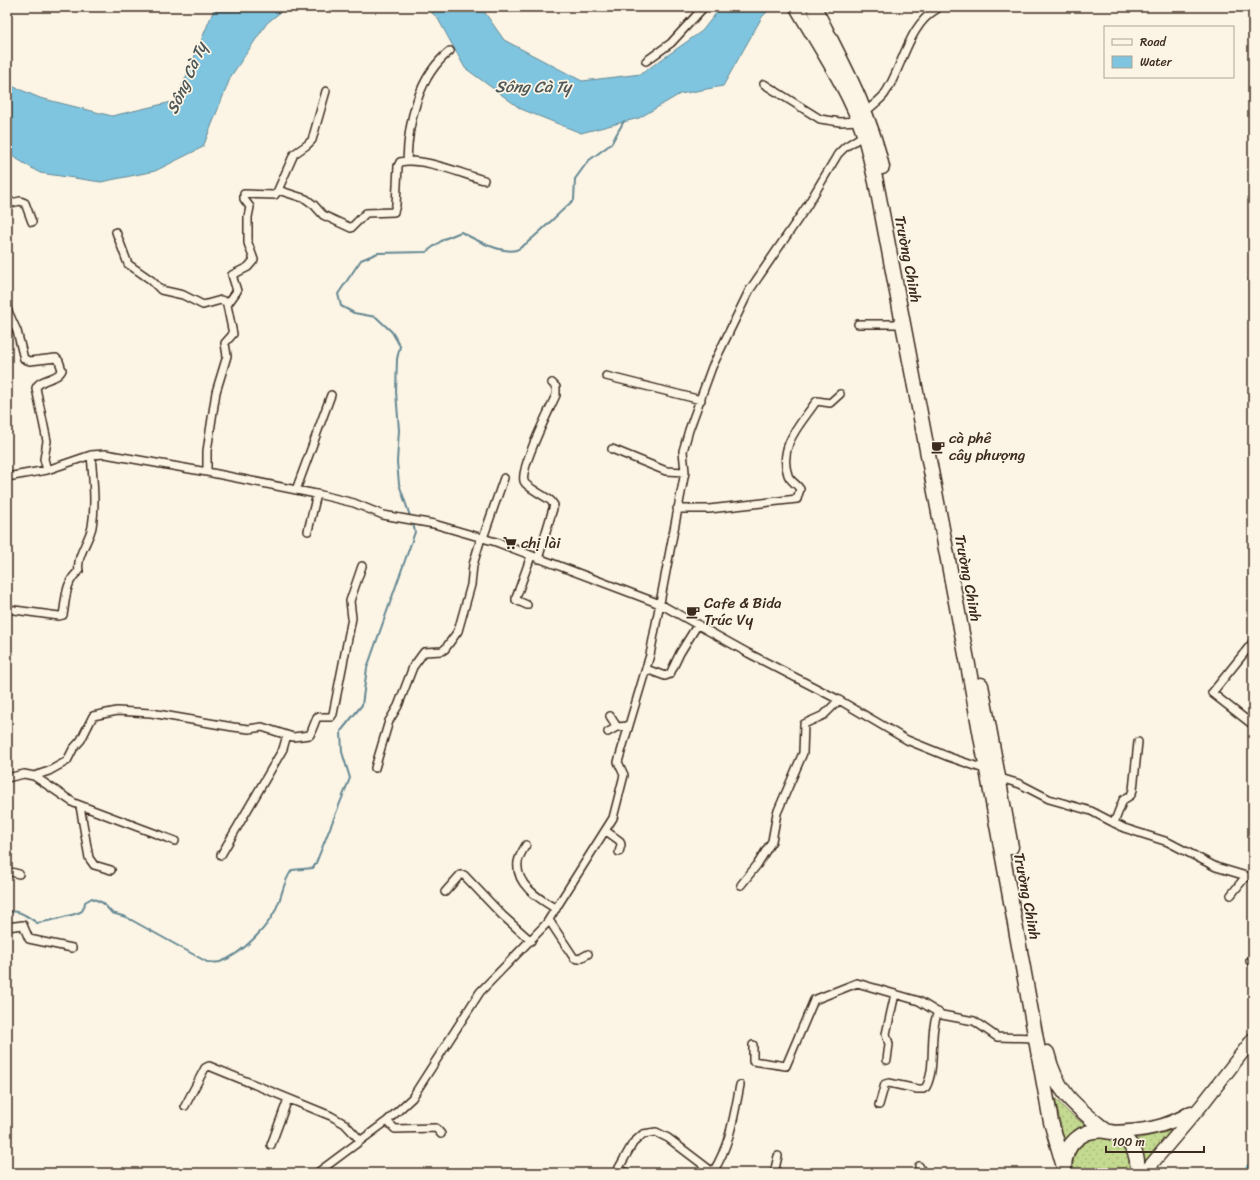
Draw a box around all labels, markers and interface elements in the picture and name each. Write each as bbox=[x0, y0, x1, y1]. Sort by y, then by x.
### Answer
legend bbox=[1104, 26, 1234, 78]
text: Road bbox=[1140, 31, 1167, 53]
water label: Sông Cà Ty bbox=[158, 35, 216, 119]
text: Water bbox=[1140, 51, 1173, 73]
water label: Sông Cà Ty bbox=[495, 72, 574, 101]
street label: Trường Chinh bbox=[887, 213, 929, 305]
place label: cà phê cây phượng bbox=[949, 425, 1026, 468]
cafe icon: cà phê cây phượng bbox=[930, 439, 946, 455]
place label: chị lài bbox=[521, 530, 561, 556]
street label: Trường Chinh bbox=[947, 532, 989, 624]
supermarket icon: chị lài bbox=[502, 535, 518, 551]
place label: Cafe & Bida Trúc Vy bbox=[704, 590, 782, 633]
cafe icon: Cafe & Bida Trúc Vy bbox=[685, 604, 701, 620]
street label: Trường Chinh bbox=[1006, 850, 1048, 942]
scale bar bbox=[1106, 1128, 1204, 1154]
text: 100 m bbox=[1112, 1131, 1145, 1153]

